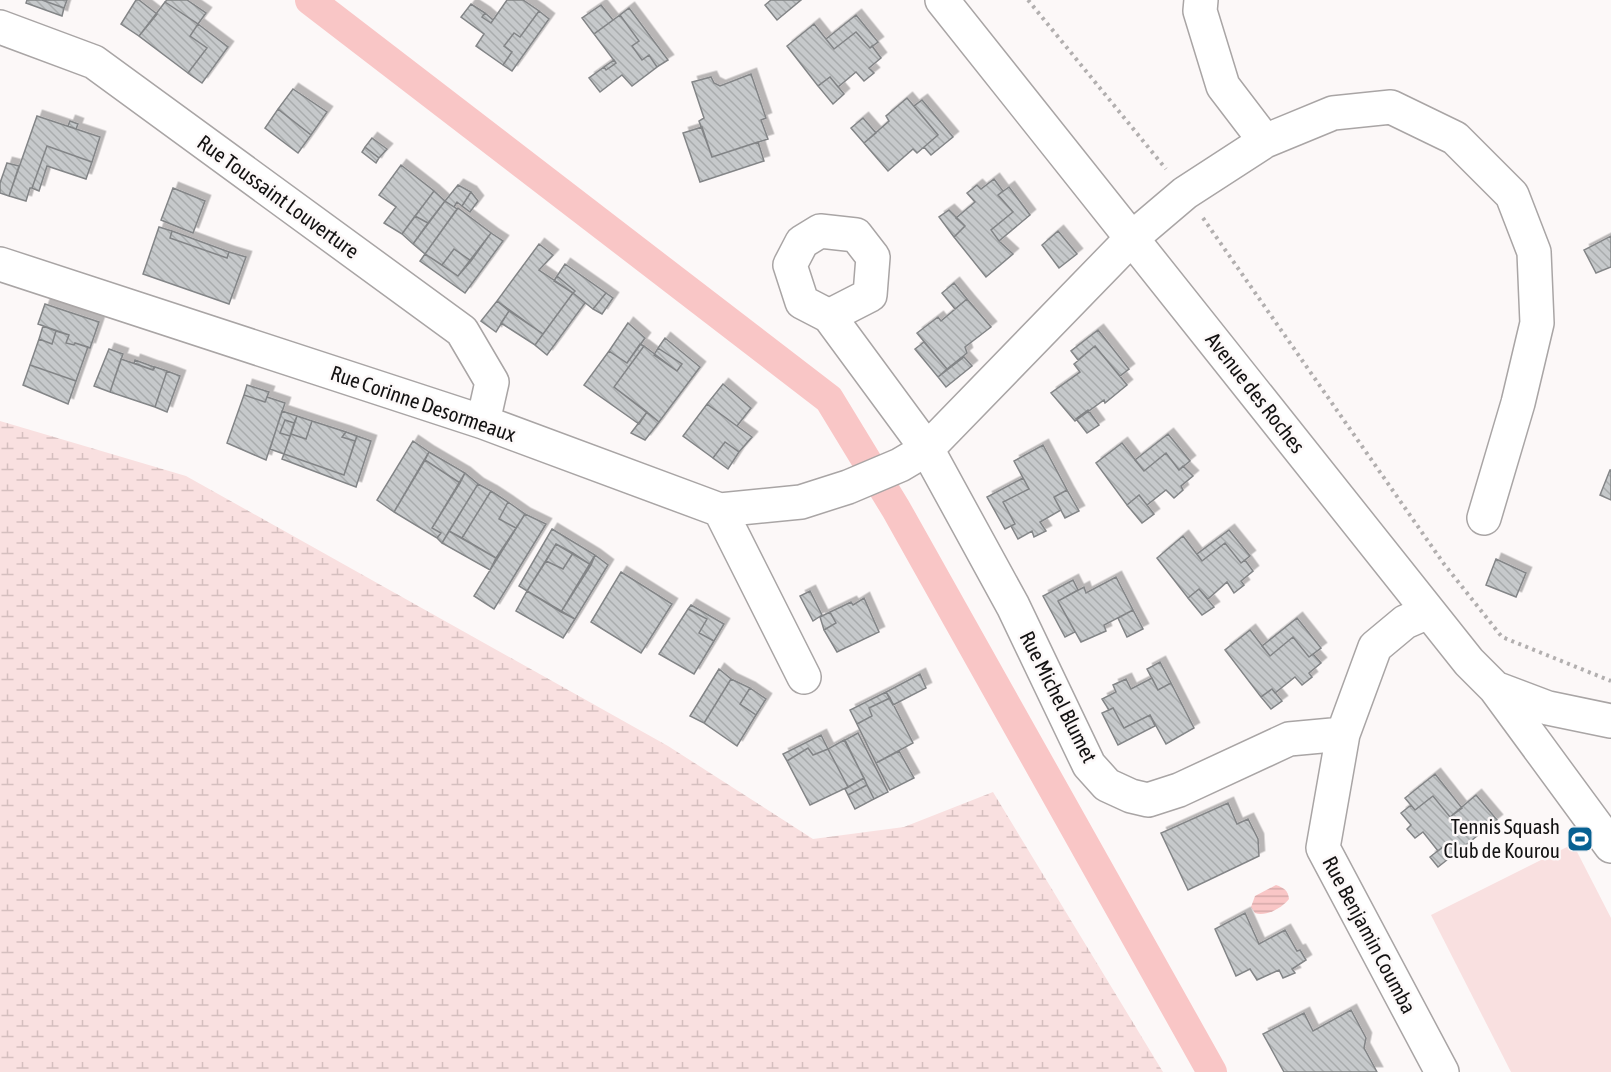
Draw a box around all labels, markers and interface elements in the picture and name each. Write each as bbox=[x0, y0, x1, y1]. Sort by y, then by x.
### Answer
street label: Rue Toussaint Louverture bbox=[193, 130, 364, 263]
street label: Avenue des Roches bbox=[1201, 327, 1310, 457]
street label: Rue Corinne Desormeaux bbox=[328, 360, 519, 446]
street label: Rue Michel Blumet bbox=[1015, 627, 1102, 766]
place label: Tennis Squash Club de Kourou bbox=[1444, 814, 1560, 862]
sports icon: Tennis Squash Club de Kourou bbox=[1565, 824, 1595, 854]
street label: Rue Benjamin Coumba bbox=[1318, 852, 1421, 1017]

